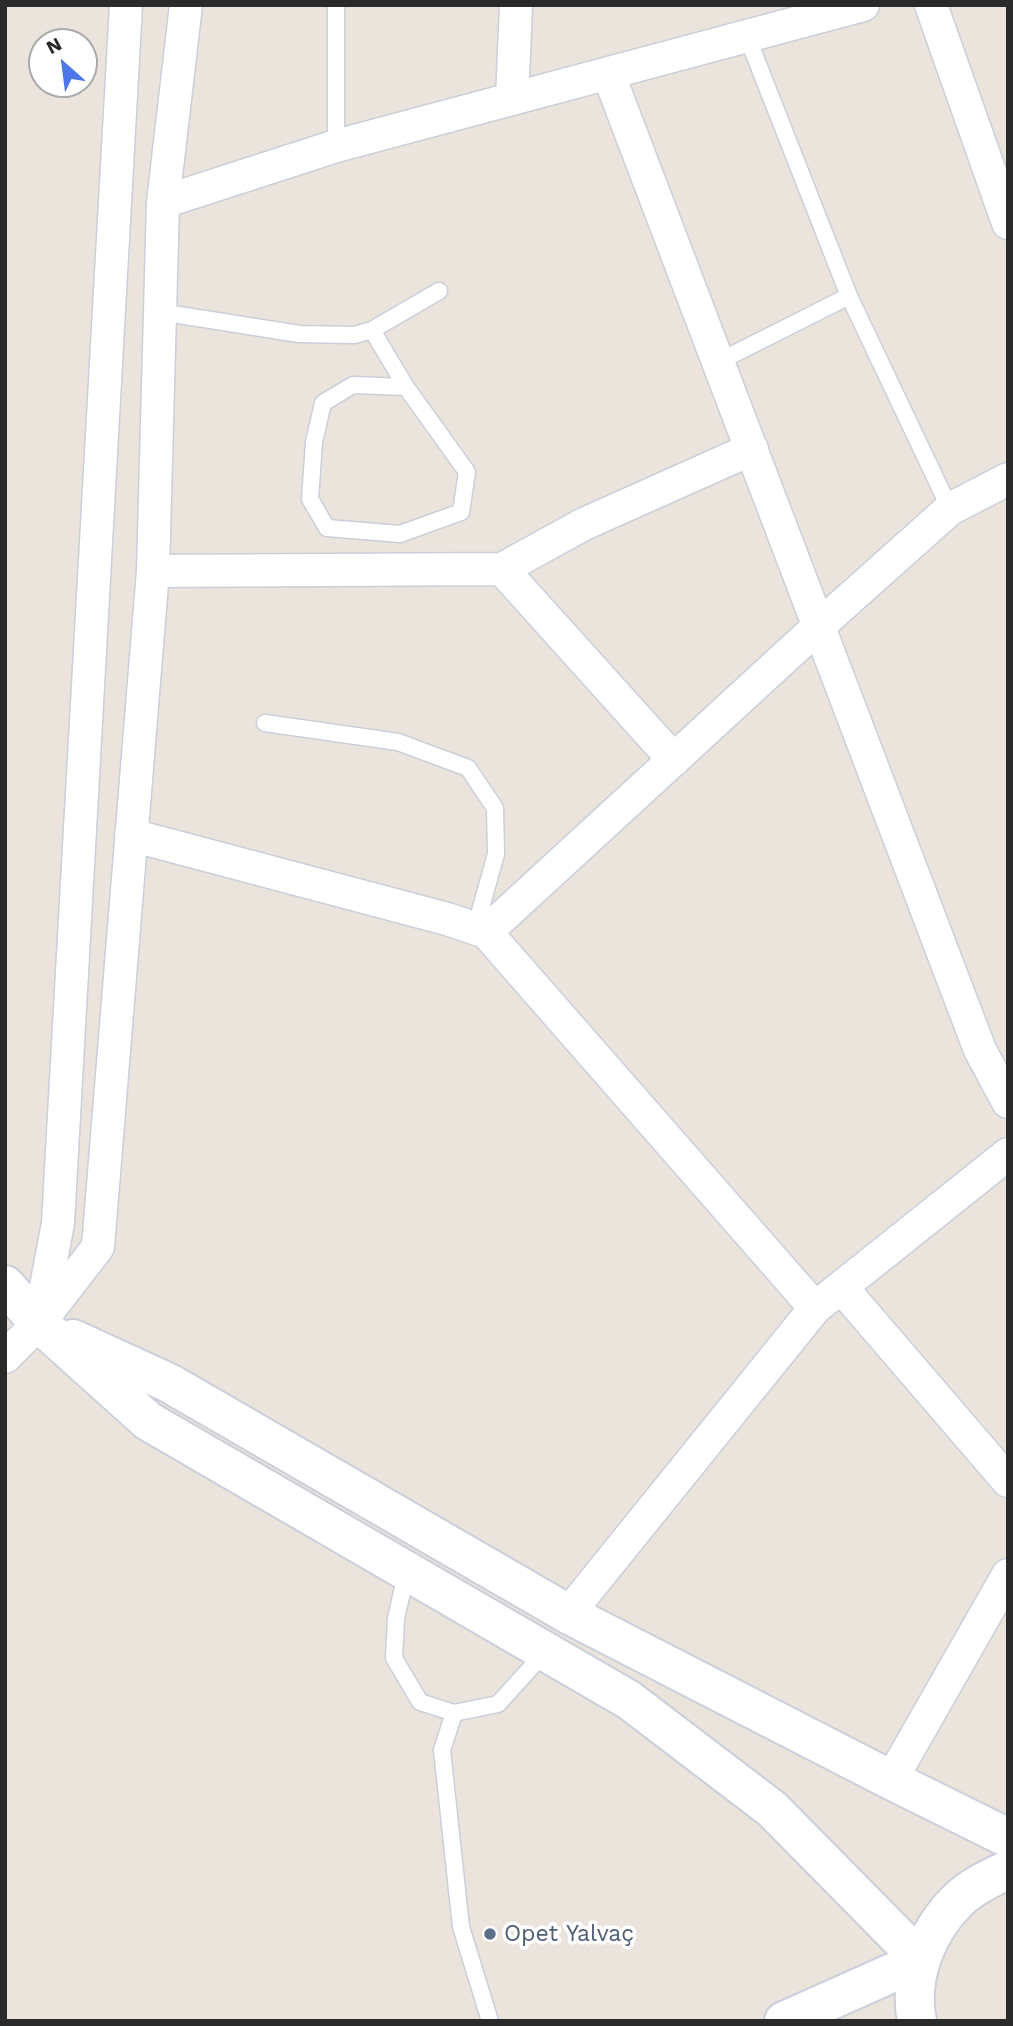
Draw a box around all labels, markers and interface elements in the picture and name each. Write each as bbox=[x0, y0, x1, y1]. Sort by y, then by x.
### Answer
north arrow bbox=[28, 28, 98, 98]
text: N bbox=[42, 32, 65, 59]
place label: Opet Yalvaç bbox=[504, 1920, 634, 1948]
marker: Opet Yalvaç bbox=[482, 1926, 498, 1942]

